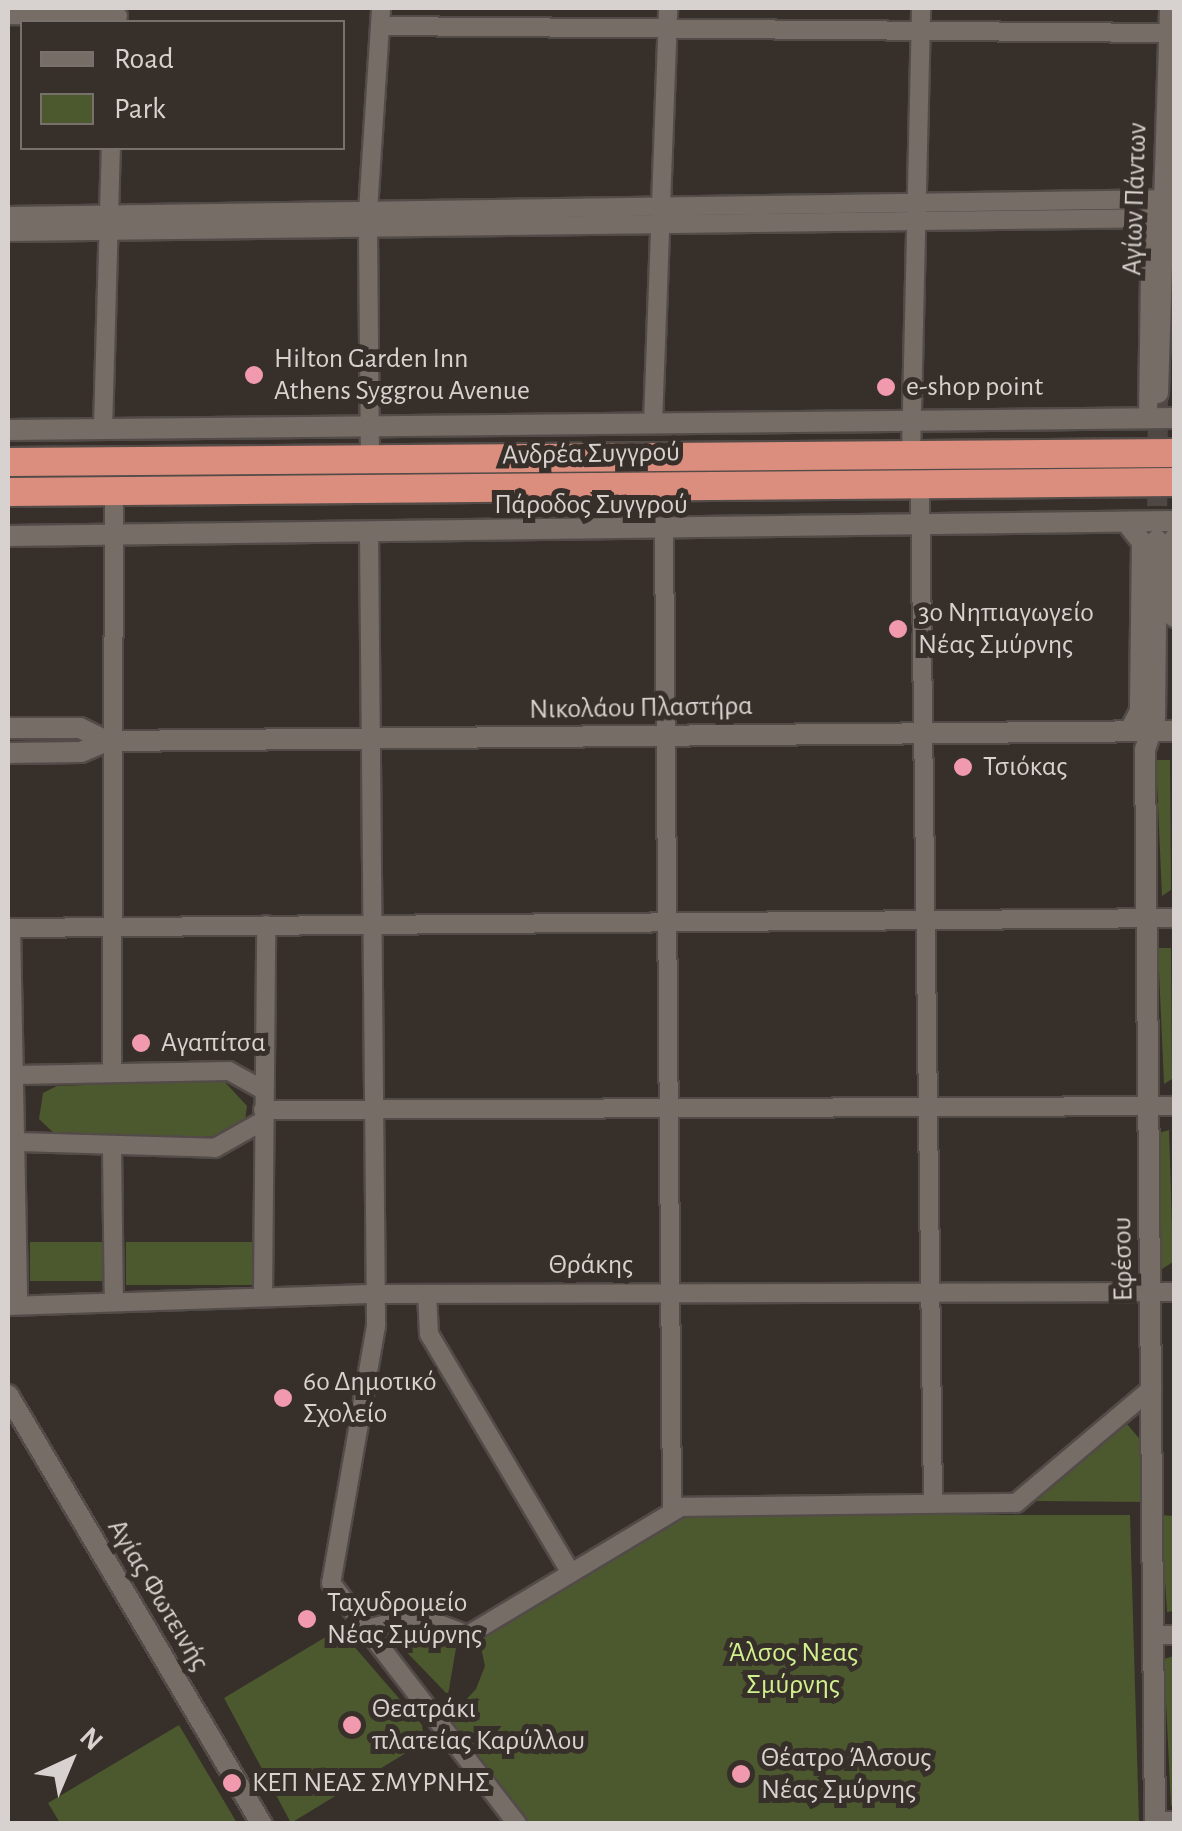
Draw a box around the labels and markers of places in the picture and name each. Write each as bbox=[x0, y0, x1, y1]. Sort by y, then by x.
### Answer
place label: Hilton Garden Inn Athens Syggrou Avenue bbox=[274, 342, 530, 408]
marker: Hilton Garden Inn Athens Syggrou Avenue bbox=[243, 364, 265, 386]
place label: e-shop point bbox=[906, 370, 1043, 404]
marker: e-shop point bbox=[875, 376, 897, 398]
place label: 3ο Νηπιαγωγείο Νέας Σμύρνης bbox=[918, 596, 1094, 662]
marker: 3ο Νηπιαγωγείο Νέας Σμύρνης bbox=[887, 618, 909, 640]
place label: Τσιόκας bbox=[983, 750, 1067, 784]
marker: Τσιόκας bbox=[952, 756, 974, 778]
place label: Αγαπίτσα bbox=[161, 1026, 266, 1060]
marker: Αγαπίτσα bbox=[130, 1032, 152, 1054]
place label: 6ο Δημοτικό Σχολείο bbox=[303, 1365, 436, 1431]
marker: 6ο Δημοτικό Σχολείο bbox=[272, 1387, 294, 1409]
place label: Ταχυδρομείο Νέας Σμύρνης bbox=[327, 1586, 482, 1652]
marker: Ταχυδρομείο Νέας Σμύρνης bbox=[296, 1608, 318, 1630]
place label: Θεατράκι πλατείας Καρύλλου bbox=[372, 1692, 585, 1758]
marker: Θεατράκι πλατείας Καρύλλου bbox=[341, 1714, 363, 1736]
place label: Θέατρο Άλσους Νέας Σμύρνης bbox=[761, 1741, 931, 1807]
marker: Θέατρο Άλσους Νέας Σμύρνης bbox=[730, 1763, 752, 1785]
place label: ΚΕΠ ΝΕΑΣ ΣΜΥΡΝΗΣ bbox=[252, 1766, 489, 1800]
marker: ΚΕΠ ΝΕΑΣ ΣΜΥΡΝΗΣ bbox=[221, 1772, 243, 1794]

